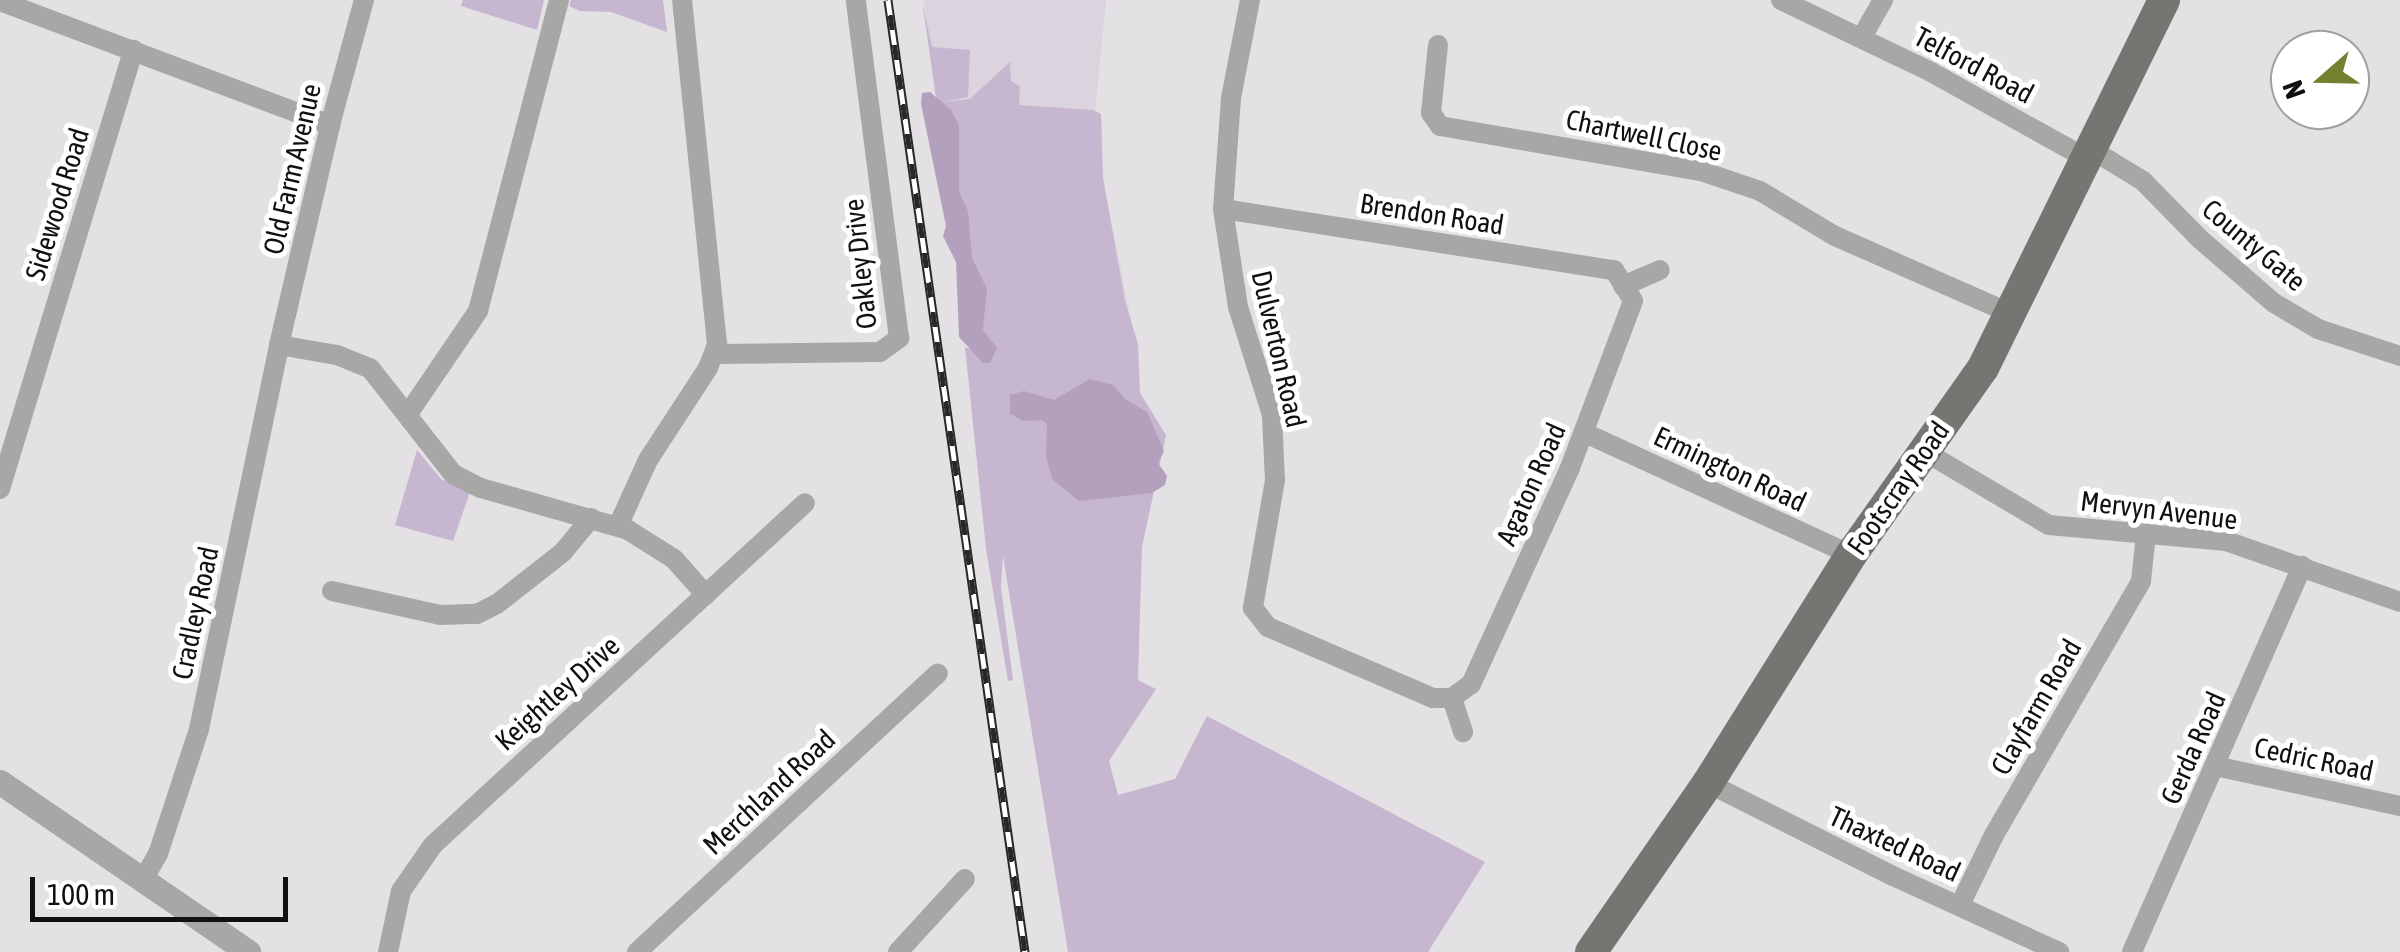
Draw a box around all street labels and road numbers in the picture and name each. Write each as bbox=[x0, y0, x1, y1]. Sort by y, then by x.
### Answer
street label: Telford Road bbox=[1909, 20, 2039, 110]
street label: Old Farm Avenue bbox=[256, 80, 328, 258]
street label: Chartwell Close bbox=[1563, 102, 1725, 168]
street label: Sidewood Road bbox=[18, 124, 96, 284]
street label: Brendon Road bbox=[1358, 186, 1506, 242]
street label: County Gate bbox=[2195, 192, 2313, 298]
street label: Oakley Drive bbox=[836, 197, 884, 331]
street label: Dulverton Road bbox=[1245, 267, 1313, 431]
street label: Footscray Road bbox=[1840, 415, 1956, 561]
street label: Agaton Road bbox=[1489, 418, 1573, 550]
street label: Ermington Road bbox=[1648, 419, 1812, 519]
street label: Mervyn Avenue bbox=[2079, 484, 2239, 536]
street label: Cradley Road bbox=[165, 543, 225, 683]
street label: Keightley Drive bbox=[488, 629, 626, 757]
street label: Clayfarm Road bbox=[1984, 633, 2088, 781]
street label: Gerda Road bbox=[2153, 687, 2233, 809]
street label: Merchland Road bbox=[696, 722, 842, 862]
street label: Cedric Road bbox=[2251, 730, 2377, 788]
street label: Thaxted Road bbox=[1824, 799, 1966, 889]

